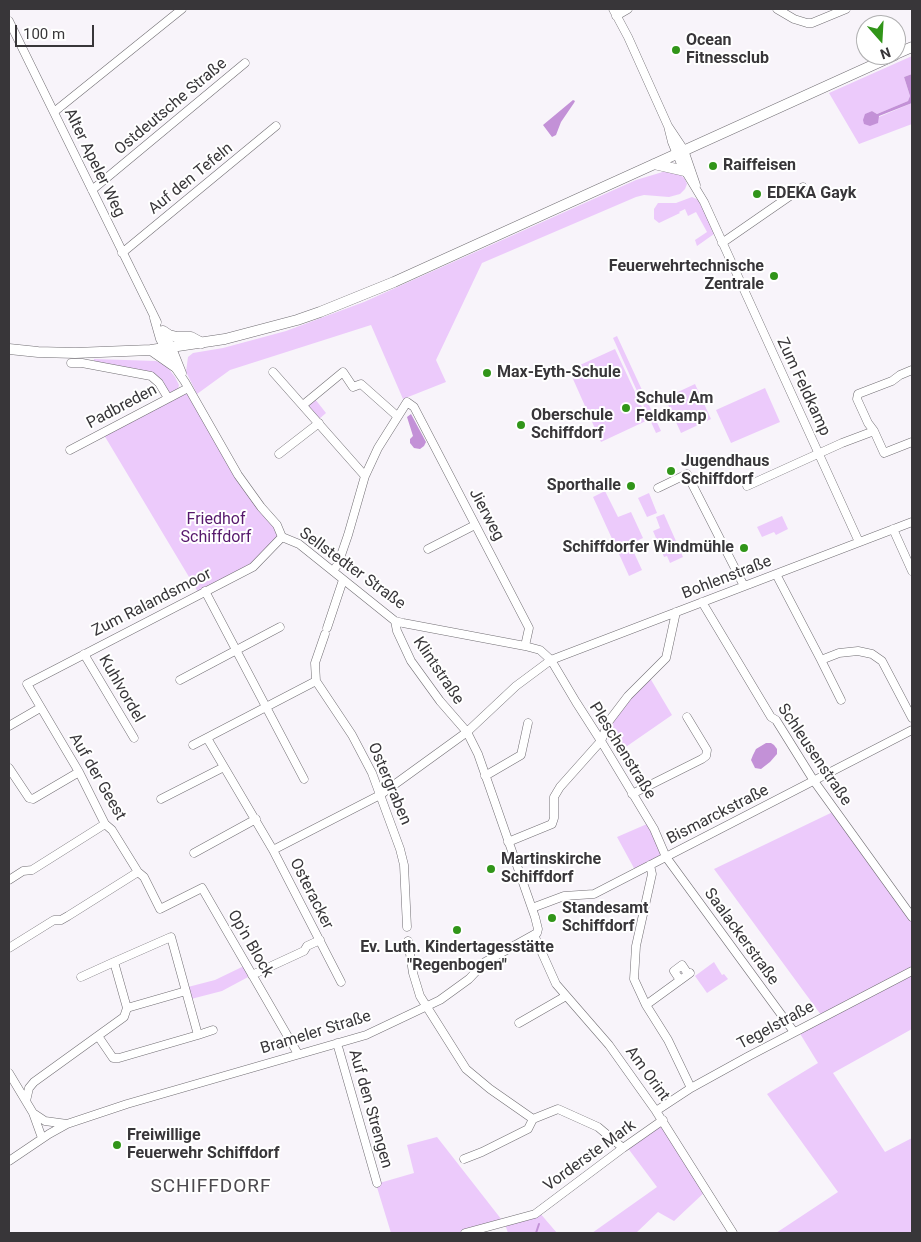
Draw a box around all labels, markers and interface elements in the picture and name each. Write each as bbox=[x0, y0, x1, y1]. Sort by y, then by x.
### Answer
scale bar bbox=[18, 15, 96, 47]
north arrow bbox=[856, 15, 906, 65]
text: 100 m bbox=[23, 25, 65, 43]
place label: Ocean Fitnessclub bbox=[686, 31, 769, 69]
marker: Ocean Fitnessclub bbox=[670, 44, 682, 56]
text: N bbox=[878, 44, 893, 62]
street label: Ostdeutsche Straße bbox=[111, 54, 231, 160]
street label: Alter Apeler Weg bbox=[59, 106, 129, 220]
street label: Auf den Tefeln bbox=[145, 139, 237, 219]
place label: Raiffeisen bbox=[723, 156, 796, 176]
marker: Raiffeisen bbox=[707, 160, 719, 172]
place label: EDEKA Gayk bbox=[767, 184, 856, 204]
marker: EDEKA Gayk bbox=[751, 188, 763, 200]
place label: Feuerwehrtechnische Zentrale bbox=[609, 257, 764, 295]
marker: Feuerwehrtechnische Zentrale bbox=[768, 270, 780, 282]
street label: Zum Feldkamp bbox=[772, 335, 834, 439]
place label: Max-Eyth-Schule bbox=[497, 363, 621, 383]
marker: Max-Eyth-Schule bbox=[481, 367, 493, 379]
street label: Padbreden bbox=[84, 380, 160, 434]
place label: Schule Am Feldkamp bbox=[636, 389, 713, 427]
marker: Schule Am Feldkamp bbox=[620, 402, 632, 414]
place label: Oberschule Schiffdorf bbox=[531, 406, 613, 444]
marker: Oberschule Schiffdorf bbox=[515, 419, 527, 431]
place label: Jugendhaus Schiffdorf bbox=[681, 452, 769, 490]
marker: Jugendhaus Schiffdorf bbox=[665, 465, 677, 477]
place label: Sporthalle bbox=[547, 476, 621, 496]
marker: Sporthalle bbox=[625, 480, 637, 492]
street label: Jierweg bbox=[464, 486, 508, 544]
park label: Friedhof Schiffdorf bbox=[181, 510, 251, 548]
street label: Sellstedter Straße bbox=[295, 524, 409, 614]
place label: Schiffdorfer Windmühle bbox=[562, 538, 734, 558]
marker: Schiffdorfer Windmühle bbox=[738, 542, 750, 554]
street label: Bohlenstraße bbox=[679, 552, 775, 604]
street label: Zum Ralandsmoor bbox=[89, 565, 215, 641]
street label: Klintstraße bbox=[408, 634, 468, 708]
street label: Kuhlvordel bbox=[94, 652, 148, 726]
street label: Pleschenstraße bbox=[585, 699, 659, 803]
street label: Schleusenstraße bbox=[773, 700, 855, 810]
street label: Auf der Geest bbox=[64, 730, 130, 824]
street label: Ostergraben bbox=[363, 740, 415, 828]
street label: Bismarckstraße bbox=[664, 781, 772, 849]
place label: Martinskirche Schiffdorf bbox=[501, 850, 601, 888]
street label: Osteracker bbox=[285, 855, 337, 933]
marker: Martinskirche Schiffdorf bbox=[485, 863, 497, 875]
street label: Saalackerstraße bbox=[699, 885, 783, 989]
place label: Standesamt Schiffdorf bbox=[562, 899, 649, 937]
street label: Op'n Block bbox=[223, 907, 277, 981]
marker: Standesamt Schiffdorf bbox=[546, 912, 558, 924]
marker: Ev. Luth. Kindertagesstätte "Regenbogen" bbox=[451, 924, 463, 936]
place label: Ev. Luth. Kindertagesstätte "Regenbogen" bbox=[360, 938, 554, 976]
street label: Tegelstraße bbox=[734, 998, 818, 1054]
street label: Brameler Straße bbox=[258, 1007, 374, 1059]
street label: Am Orint bbox=[621, 1043, 673, 1105]
street label: Auf den Strengen bbox=[344, 1047, 396, 1171]
street label: Vorderste Mark bbox=[540, 1116, 640, 1196]
place label: Freiwillige Feuerwehr Schiffdorf bbox=[127, 1126, 279, 1164]
marker: Freiwillige Feuerwehr Schiffdorf bbox=[111, 1139, 123, 1151]
district label: SCHIFFDORF bbox=[149, 1176, 273, 1198]

